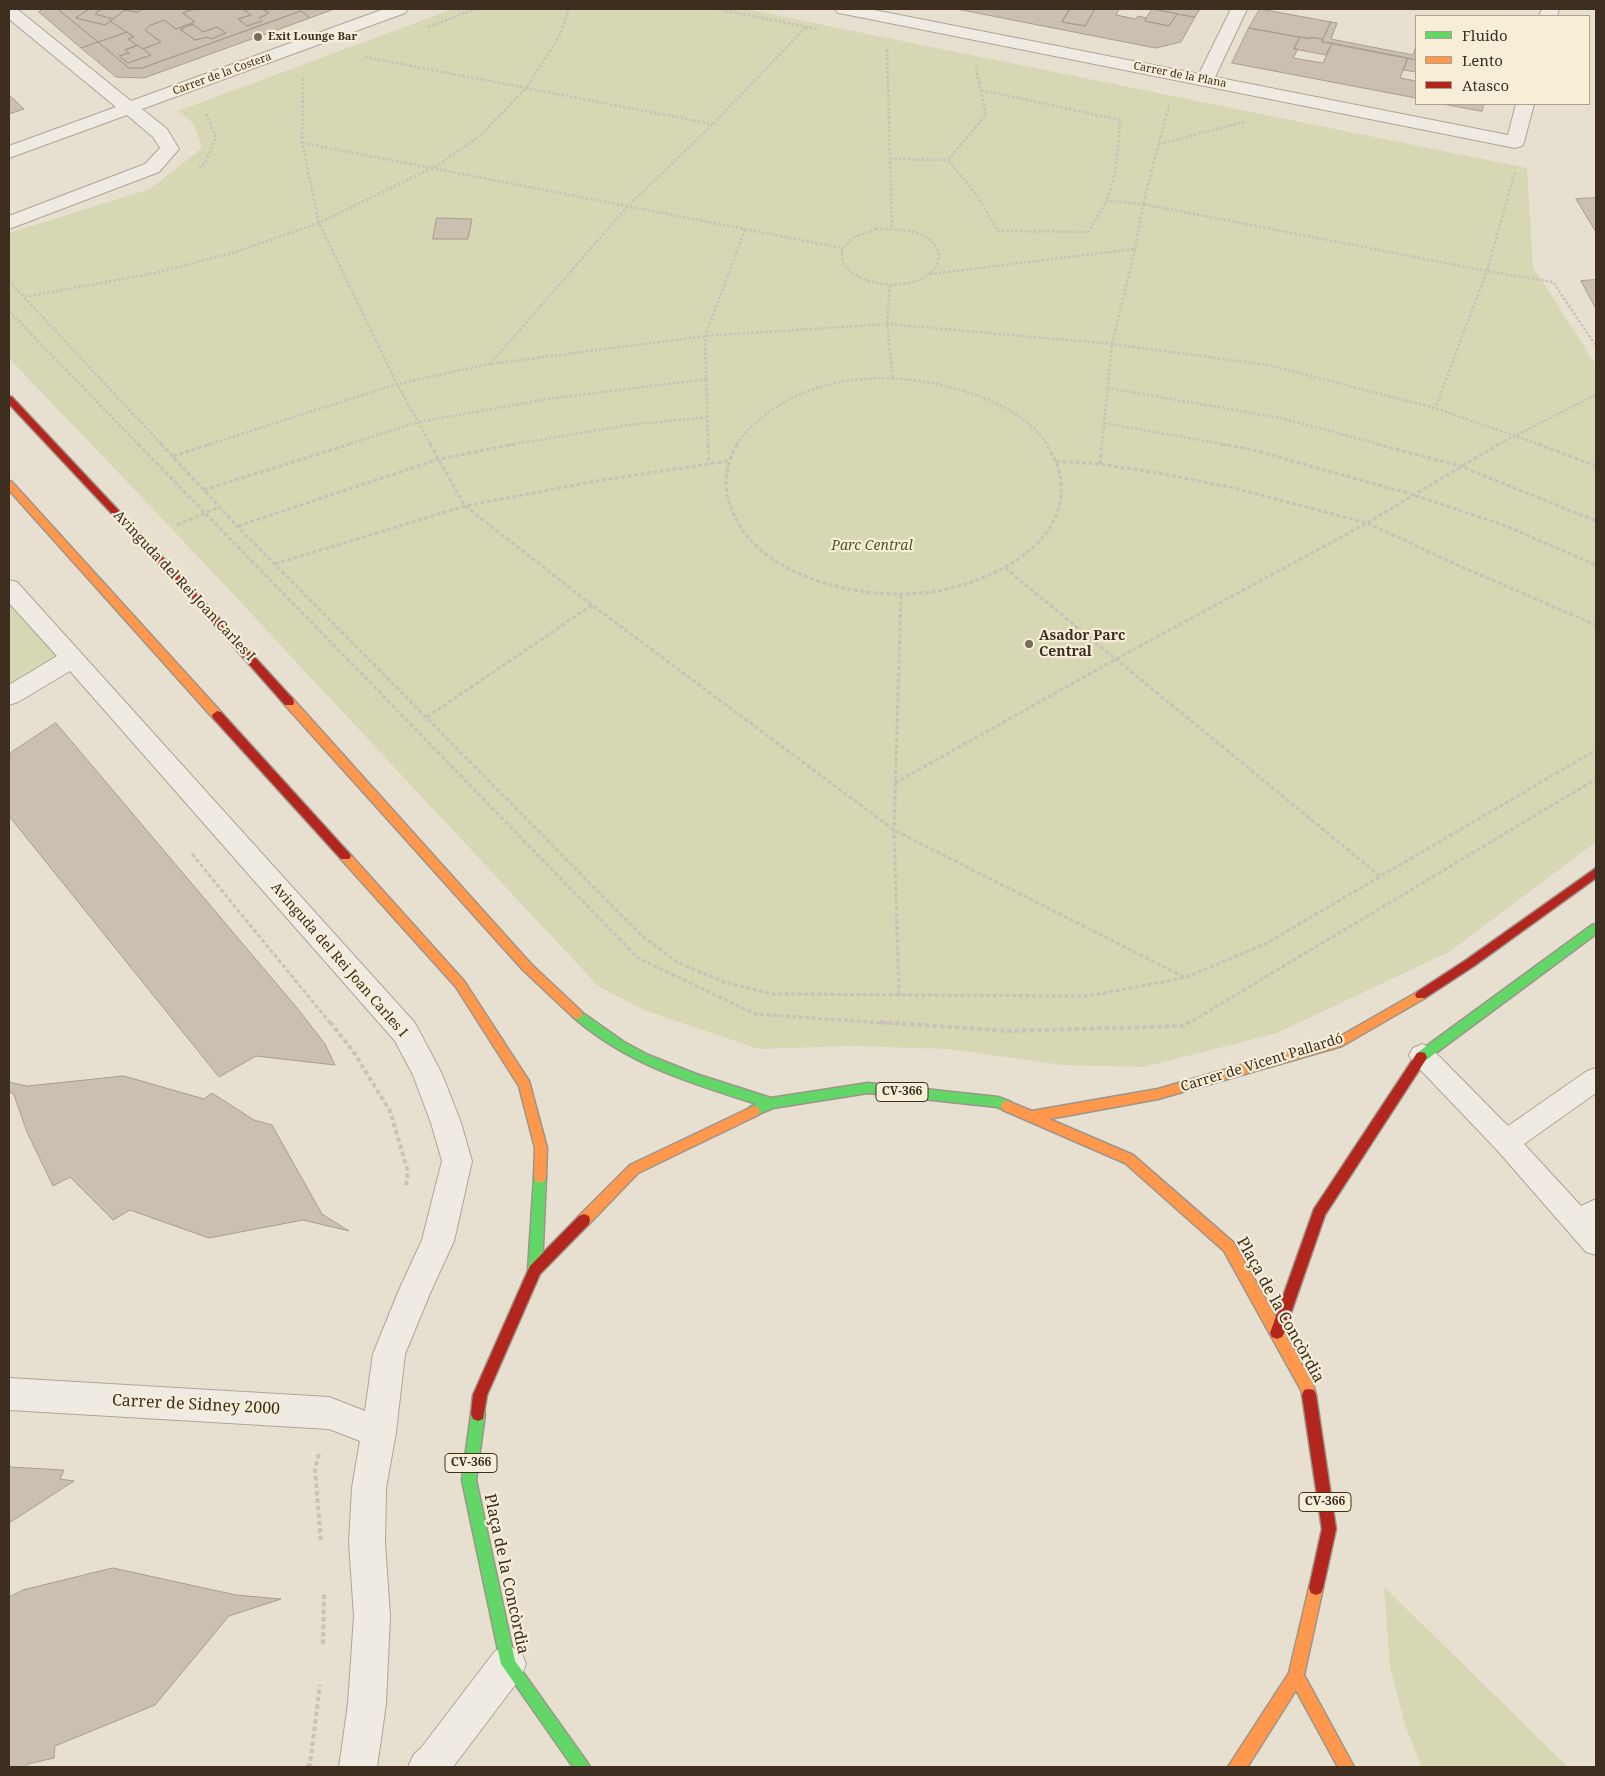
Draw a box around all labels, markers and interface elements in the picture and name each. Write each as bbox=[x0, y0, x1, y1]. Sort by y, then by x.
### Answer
legend bbox=[1415, 15, 1590, 105]
text: Fluido bbox=[1462, 25, 1508, 45]
place label: Exit Lounge Bar bbox=[268, 30, 357, 44]
marker: Exit Lounge Bar bbox=[252, 31, 264, 43]
street label: Carrer de la Costera bbox=[171, 50, 273, 98]
text: Lento bbox=[1462, 50, 1503, 70]
street label: Carrer de la Plana bbox=[1132, 59, 1228, 91]
text: Atasco bbox=[1462, 75, 1509, 95]
street label: Avinguda del Rei Joan Carles I bbox=[110, 507, 258, 665]
park label: Parc Central bbox=[831, 538, 913, 554]
place label: Asador Parc Central bbox=[1039, 628, 1125, 660]
marker: Asador Parc Central bbox=[1023, 638, 1035, 650]
street label: Avinguda del Rei Joan Carles I bbox=[267, 879, 411, 1041]
street label: Carrer de Vicent Pallardó bbox=[1179, 1030, 1345, 1096]
road number: CV-366 bbox=[876, 1082, 928, 1102]
street label: Plaça de la Concòrdia bbox=[1232, 1234, 1328, 1386]
street label: Carrer de Sidney 2000 bbox=[112, 1391, 280, 1419]
road number: CV-366 bbox=[445, 1454, 497, 1472]
street label: Plaça de la Concòrdia bbox=[480, 1492, 532, 1656]
road number: CV-366 bbox=[1299, 1492, 1351, 1511]

